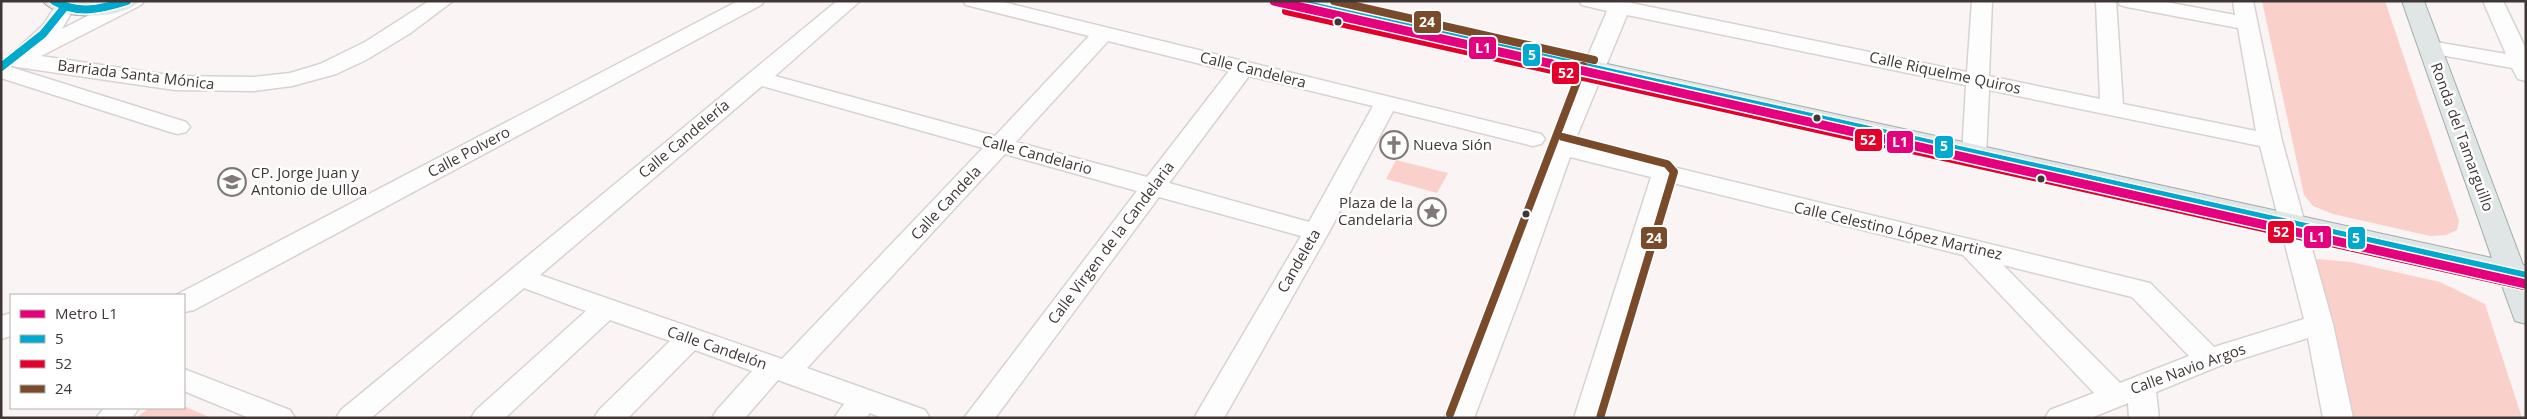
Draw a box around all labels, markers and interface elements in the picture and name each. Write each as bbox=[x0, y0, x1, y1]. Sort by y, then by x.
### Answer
line badge: 24 bbox=[1413, 10, 1442, 34]
text: 24 bbox=[1419, 12, 1435, 31]
unlabelled marker bbox=[1333, 17, 1343, 27]
line badge: L1 bbox=[1468, 36, 1497, 60]
text: L1 bbox=[1475, 38, 1491, 57]
line badge: 5 bbox=[1522, 43, 1541, 67]
text: 5 bbox=[1528, 45, 1536, 64]
street label: Calle Candelera bbox=[1198, 46, 1309, 92]
street label: Calle Riquelme Quiros bbox=[1868, 46, 2023, 98]
street label: Barriada Santa Mónica bbox=[56, 54, 216, 94]
street label: Ronda del Tamarguillo bbox=[2427, 60, 2499, 214]
line badge: 52 bbox=[1551, 61, 1580, 85]
text: 52 bbox=[1558, 63, 1574, 82]
street label: Calle Candelería bbox=[634, 94, 733, 182]
unlabelled marker bbox=[1812, 113, 1822, 123]
street label: Calle Polvero bbox=[424, 121, 513, 181]
line badge: 52 bbox=[1854, 128, 1883, 152]
street label: Calle Candelario bbox=[980, 130, 1095, 178]
church icon: Nueva Sión bbox=[1379, 130, 1409, 160]
text: 52 bbox=[1860, 130, 1876, 149]
line badge: L1 bbox=[1886, 130, 1914, 154]
text: L1 bbox=[1892, 132, 1908, 151]
place label: Nueva Sión bbox=[1413, 134, 1492, 154]
line badge: 5 bbox=[1934, 135, 1954, 159]
text: 5 bbox=[1940, 136, 1948, 155]
street label: Calle Virgen de la Candelaria bbox=[1042, 157, 1178, 328]
street label: Calle Candela bbox=[906, 161, 985, 244]
place label: CP. Jorge Juan y Antonio de Ulloa bbox=[251, 162, 367, 199]
school or university icon: CP. Jorge Juan y Antonio de Ulloa bbox=[217, 167, 247, 197]
unlabelled marker bbox=[2036, 174, 2046, 184]
place label: Plaza de la Candelaria bbox=[1338, 192, 1413, 229]
street label: Calle Celestino López Martinez bbox=[1792, 196, 2004, 264]
place icon: Plaza de la Candelaria bbox=[1417, 197, 1447, 227]
unlabelled marker bbox=[1521, 209, 1531, 219]
line badge: 52 bbox=[2267, 220, 2295, 244]
text: 52 bbox=[2273, 222, 2289, 241]
street label: Candeleta bbox=[1272, 225, 1324, 296]
line badge: L1 bbox=[2303, 225, 2332, 249]
line badge: 24 bbox=[1640, 226, 1668, 250]
line badge: 5 bbox=[2347, 226, 2366, 250]
text: L1 bbox=[2309, 227, 2325, 246]
text: 24 bbox=[1646, 228, 1662, 247]
text: 5 bbox=[2352, 228, 2360, 247]
legend bbox=[10, 294, 185, 409]
text: Metro L1 bbox=[55, 303, 118, 323]
street label: Calle Candelón bbox=[665, 321, 770, 373]
text: 5 bbox=[55, 328, 64, 348]
street label: Calle Navio Argos bbox=[2127, 338, 2248, 398]
text: 52 bbox=[55, 353, 72, 373]
text: 24 bbox=[55, 378, 73, 398]

